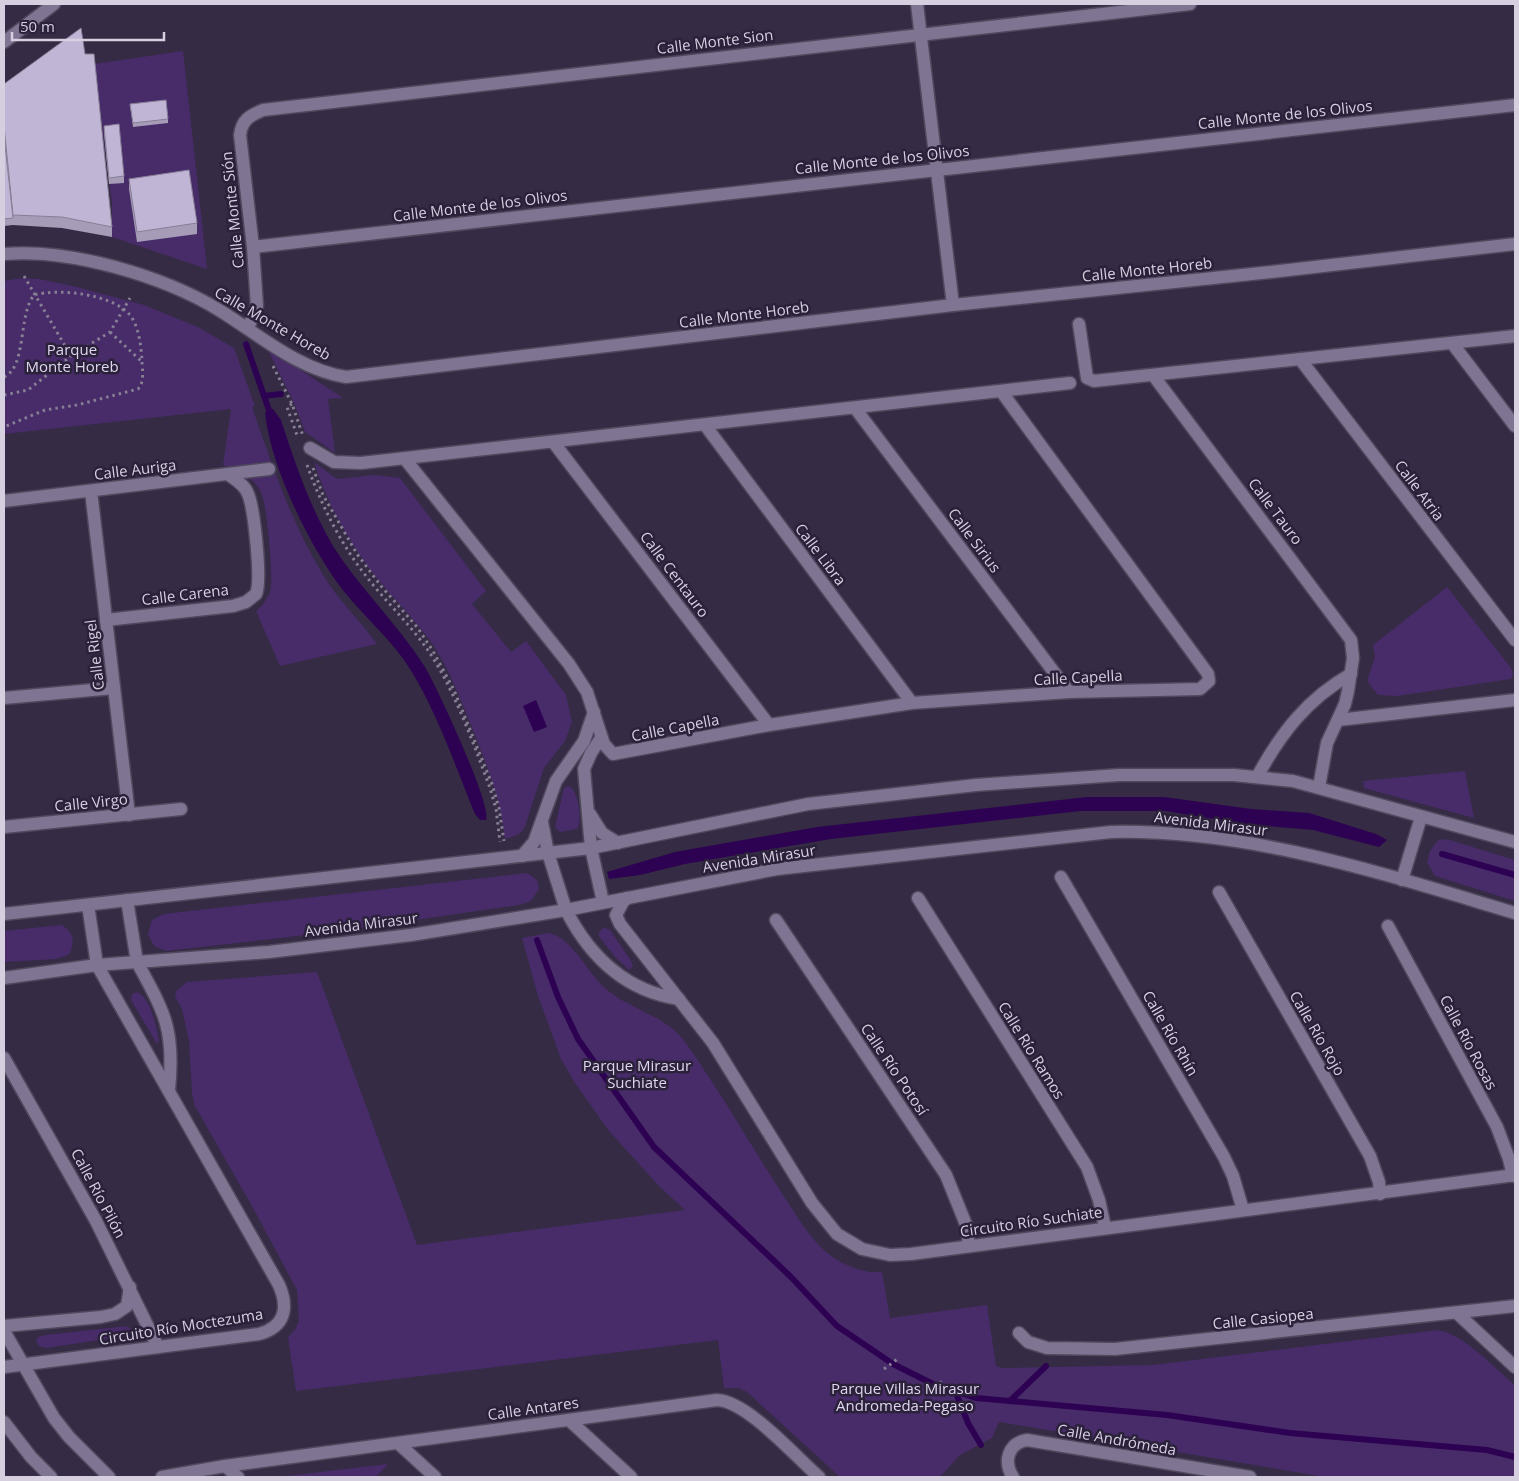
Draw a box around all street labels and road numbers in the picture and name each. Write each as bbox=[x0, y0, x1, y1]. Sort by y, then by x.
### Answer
street label: Calle Monte Sion bbox=[656, 24, 774, 58]
street label: Calle Monte de los Olivos bbox=[1197, 95, 1373, 133]
street label: Calle Monte de los Olivos bbox=[794, 140, 970, 178]
street label: Calle Monte Sión bbox=[216, 151, 248, 269]
street label: Calle Monte de los Olivos bbox=[392, 184, 568, 226]
street label: Calle Monte Horeb bbox=[1081, 252, 1213, 286]
street label: Calle Monte Horeb bbox=[211, 282, 335, 364]
street label: Calle Monte Horeb bbox=[678, 296, 810, 332]
street label: Calle Auriga bbox=[93, 454, 177, 484]
street label: Calle Atria bbox=[1391, 456, 1449, 524]
street label: Calle Tauro bbox=[1244, 474, 1308, 548]
street label: Calle Sirius bbox=[944, 504, 1006, 576]
street label: Calle Libra bbox=[791, 519, 851, 589]
street label: Calle Centauro bbox=[636, 527, 714, 621]
street label: Calle Carena bbox=[140, 579, 230, 609]
street label: Calle Rigel bbox=[80, 619, 108, 691]
street label: Calle Capella bbox=[1033, 665, 1123, 689]
street label: Calle Capella bbox=[629, 709, 721, 745]
street label: Calle Virgo bbox=[53, 788, 129, 816]
street label: Avenida Mirasur bbox=[1153, 806, 1269, 840]
street label: Avenida Mirasur bbox=[701, 839, 817, 877]
street label: Avenida Mirasur bbox=[303, 907, 419, 941]
street label: Calle Río Rhín bbox=[1139, 987, 1203, 1079]
street label: Calle Río Rojo bbox=[1286, 987, 1350, 1079]
street label: Calle Río Rosas bbox=[1436, 991, 1502, 1093]
street label: Calle Río Ramos bbox=[994, 998, 1070, 1102]
street label: Calle Río Potosí bbox=[857, 1019, 934, 1120]
street label: Calle Río Pilón bbox=[67, 1145, 131, 1241]
street label: Circuito Río Suchiate bbox=[959, 1201, 1103, 1241]
street label: Circuito Río Moctezuma bbox=[98, 1303, 264, 1349]
street label: Calle Casiopea bbox=[1212, 1303, 1314, 1333]
street label: Calle Antares bbox=[486, 1392, 580, 1424]
street label: Calle Andrómeda bbox=[1056, 1419, 1178, 1459]

